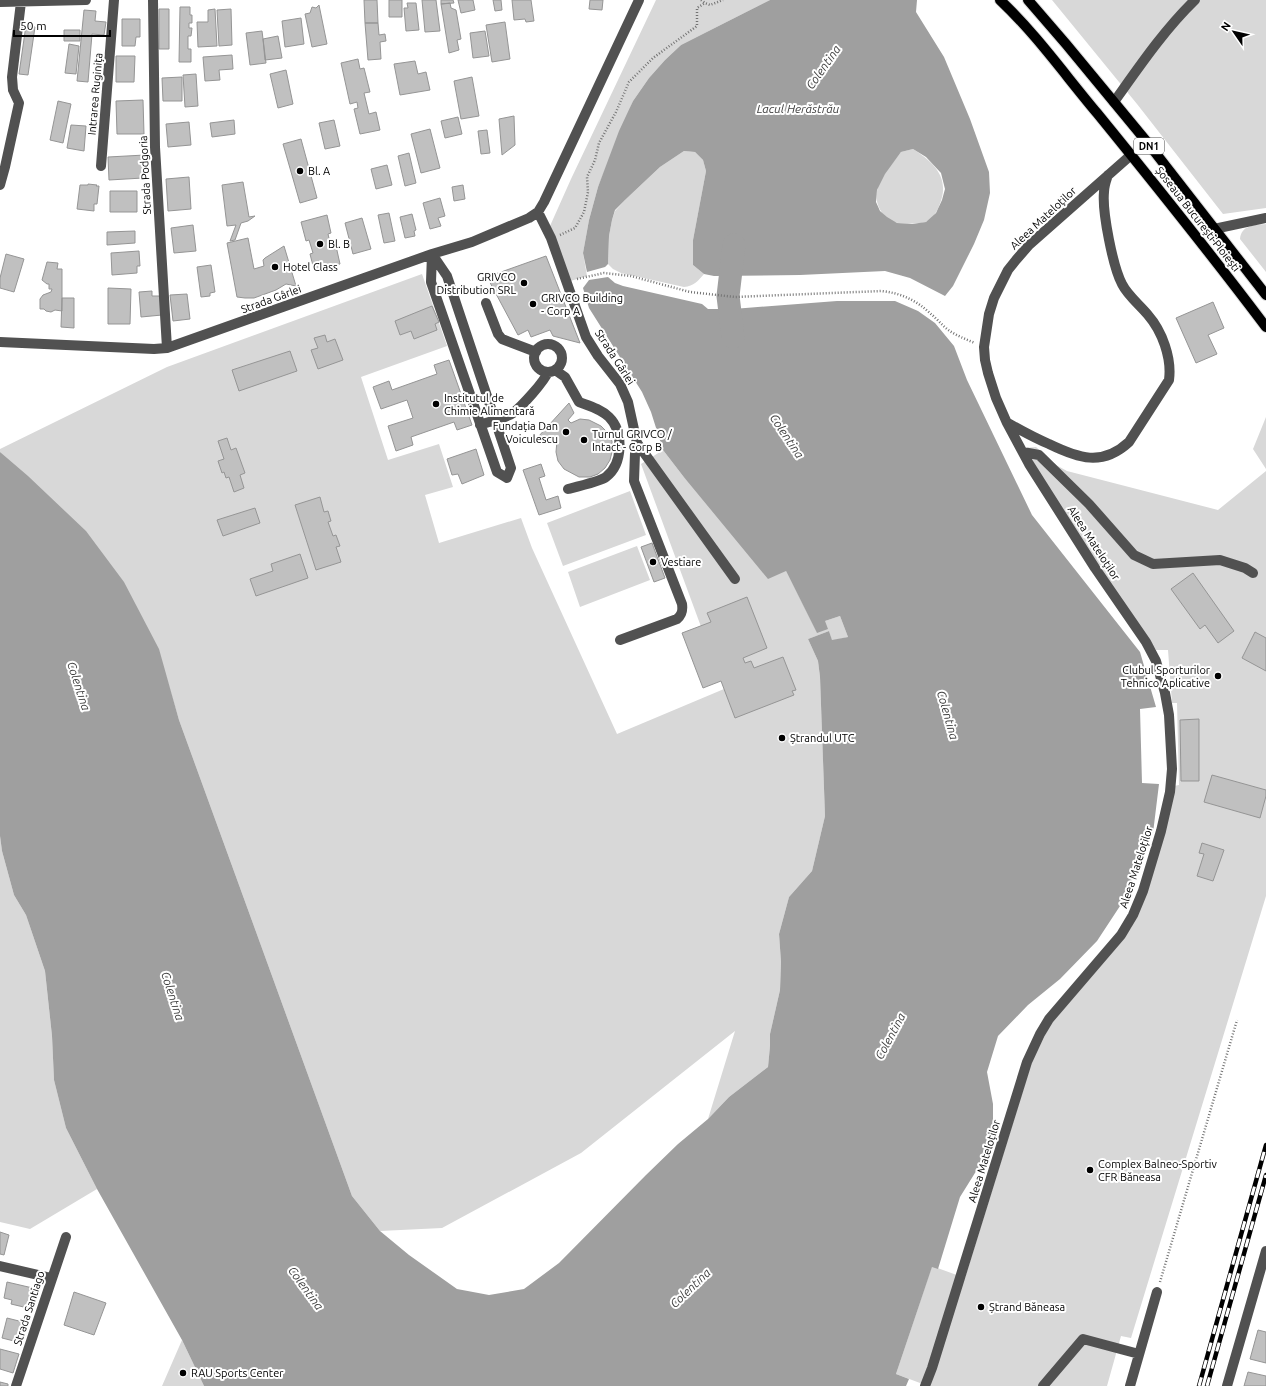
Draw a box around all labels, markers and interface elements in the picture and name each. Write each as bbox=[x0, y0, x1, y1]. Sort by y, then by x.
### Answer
scale bar bbox=[14, 12, 110, 38]
north arrow bbox=[1214, 12, 1254, 52]
text: 50 m bbox=[20, 19, 47, 32]
text: N bbox=[1218, 20, 1233, 33]
water label: Colentina bbox=[803, 42, 843, 91]
street label: Intrarea Ruginița bbox=[85, 52, 105, 136]
water label: Lacul Herăstrău bbox=[757, 102, 840, 115]
street label: Strada Podgoria bbox=[137, 135, 153, 215]
road number: DN1 bbox=[1134, 138, 1164, 154]
street label: Șoseaua București-Ploiești bbox=[1153, 164, 1243, 274]
place label: Bl. A bbox=[308, 165, 331, 177]
marker: Bl. A bbox=[295, 166, 305, 176]
street label: Aleea Mateloților bbox=[1008, 184, 1079, 252]
place label: Bl. B bbox=[328, 238, 350, 250]
marker: Bl. B bbox=[315, 239, 325, 249]
place label: Hotel Class bbox=[283, 261, 338, 273]
marker: Hotel Class bbox=[270, 262, 280, 272]
place label: GRIVCO Distribution SRL bbox=[436, 271, 516, 296]
marker: GRIVCO Distribution SRL bbox=[519, 278, 529, 288]
street label: Strada Gârlei bbox=[239, 283, 303, 315]
place label: GRIVCO Building - Corp A bbox=[541, 292, 623, 317]
marker: GRIVCO Building - Corp A bbox=[528, 299, 538, 309]
street label: Strada Gârlei bbox=[593, 327, 637, 387]
place label: Institutul de Chimie Alimentară bbox=[444, 392, 535, 417]
marker: Institutul de Chimie Alimentară bbox=[431, 399, 441, 409]
water label: Colentina bbox=[767, 411, 807, 461]
place label: Fundația Dan Voiculescu bbox=[493, 420, 558, 445]
marker: Fundația Dan Voiculescu bbox=[561, 427, 571, 437]
place label: Turnul GRIVCO / Intact - Corp B bbox=[592, 428, 673, 453]
marker: Turnul GRIVCO / Intact - Corp B bbox=[579, 435, 589, 445]
street label: Aleea Mateloților bbox=[1066, 504, 1123, 583]
place label: Vestiare bbox=[661, 556, 701, 568]
marker: Vestiare bbox=[648, 557, 658, 567]
water label: Colentina bbox=[65, 660, 93, 713]
place label: Clubul Sporturilor Tehnico Aplicative bbox=[1121, 664, 1211, 689]
marker: Clubul Sporturilor Tehnico Aplicative bbox=[1213, 671, 1223, 681]
water label: Colentina bbox=[935, 689, 961, 742]
place label: Ștrandul UTC bbox=[790, 732, 855, 744]
marker: Ștrandul UTC bbox=[777, 733, 787, 743]
street label: Aleea Mateloților bbox=[1117, 824, 1155, 910]
water label: Colentina bbox=[159, 970, 187, 1023]
water label: Colentina bbox=[872, 1010, 908, 1061]
street label: Aleea Mateloților bbox=[966, 1117, 1003, 1204]
place label: Complex Balneo-Sportiv CFR Băneasa bbox=[1098, 1158, 1217, 1183]
marker: Complex Balneo-Sportiv CFR Băneasa bbox=[1085, 1165, 1095, 1175]
water label: Colentina bbox=[286, 1264, 326, 1313]
water label: Colentina bbox=[667, 1265, 713, 1310]
street label: Strada Santiago bbox=[11, 1269, 47, 1347]
place label: Ștrand Băneasa bbox=[989, 1301, 1065, 1313]
marker: Ștrand Băneasa bbox=[976, 1302, 986, 1312]
place label: RAU Sports Center bbox=[191, 1367, 284, 1379]
marker: RAU Sports Center bbox=[178, 1368, 188, 1378]

